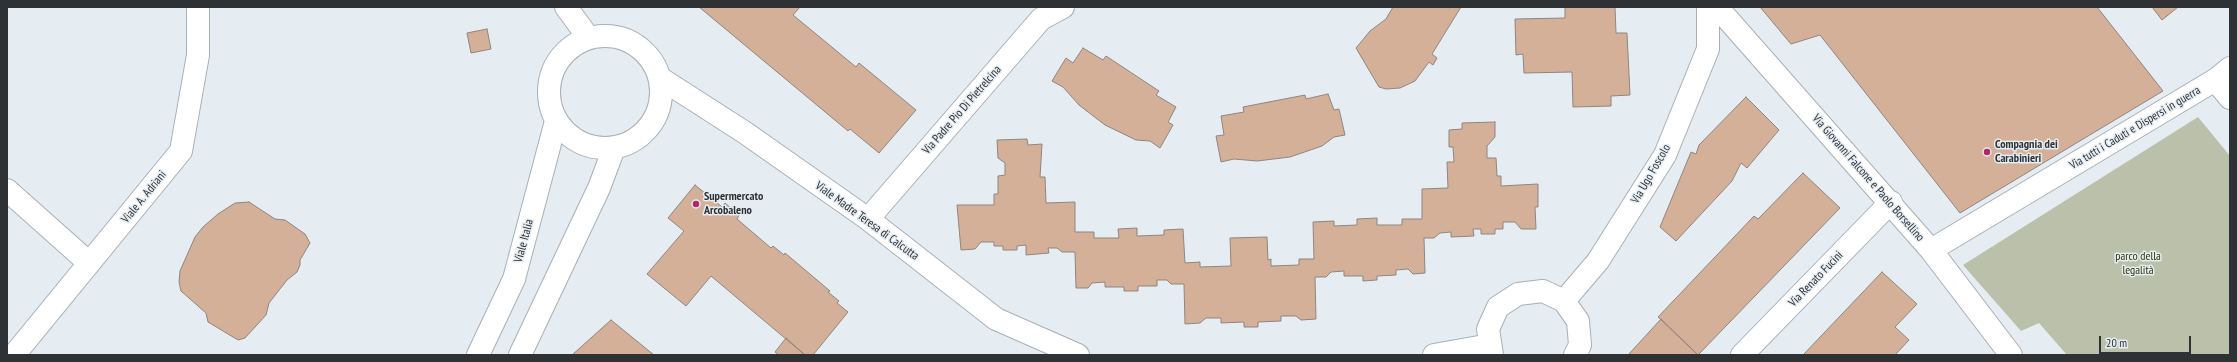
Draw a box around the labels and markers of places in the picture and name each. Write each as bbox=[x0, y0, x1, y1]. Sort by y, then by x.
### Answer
place label: Compagnia dei Carabinieri bbox=[1995, 138, 2058, 166]
marker: Compagnia dei Carabinieri bbox=[1982, 147, 1992, 157]
place label: Supermercato Arcobaleno bbox=[704, 190, 763, 218]
marker: Supermercato Arcobaleno bbox=[691, 199, 701, 209]

